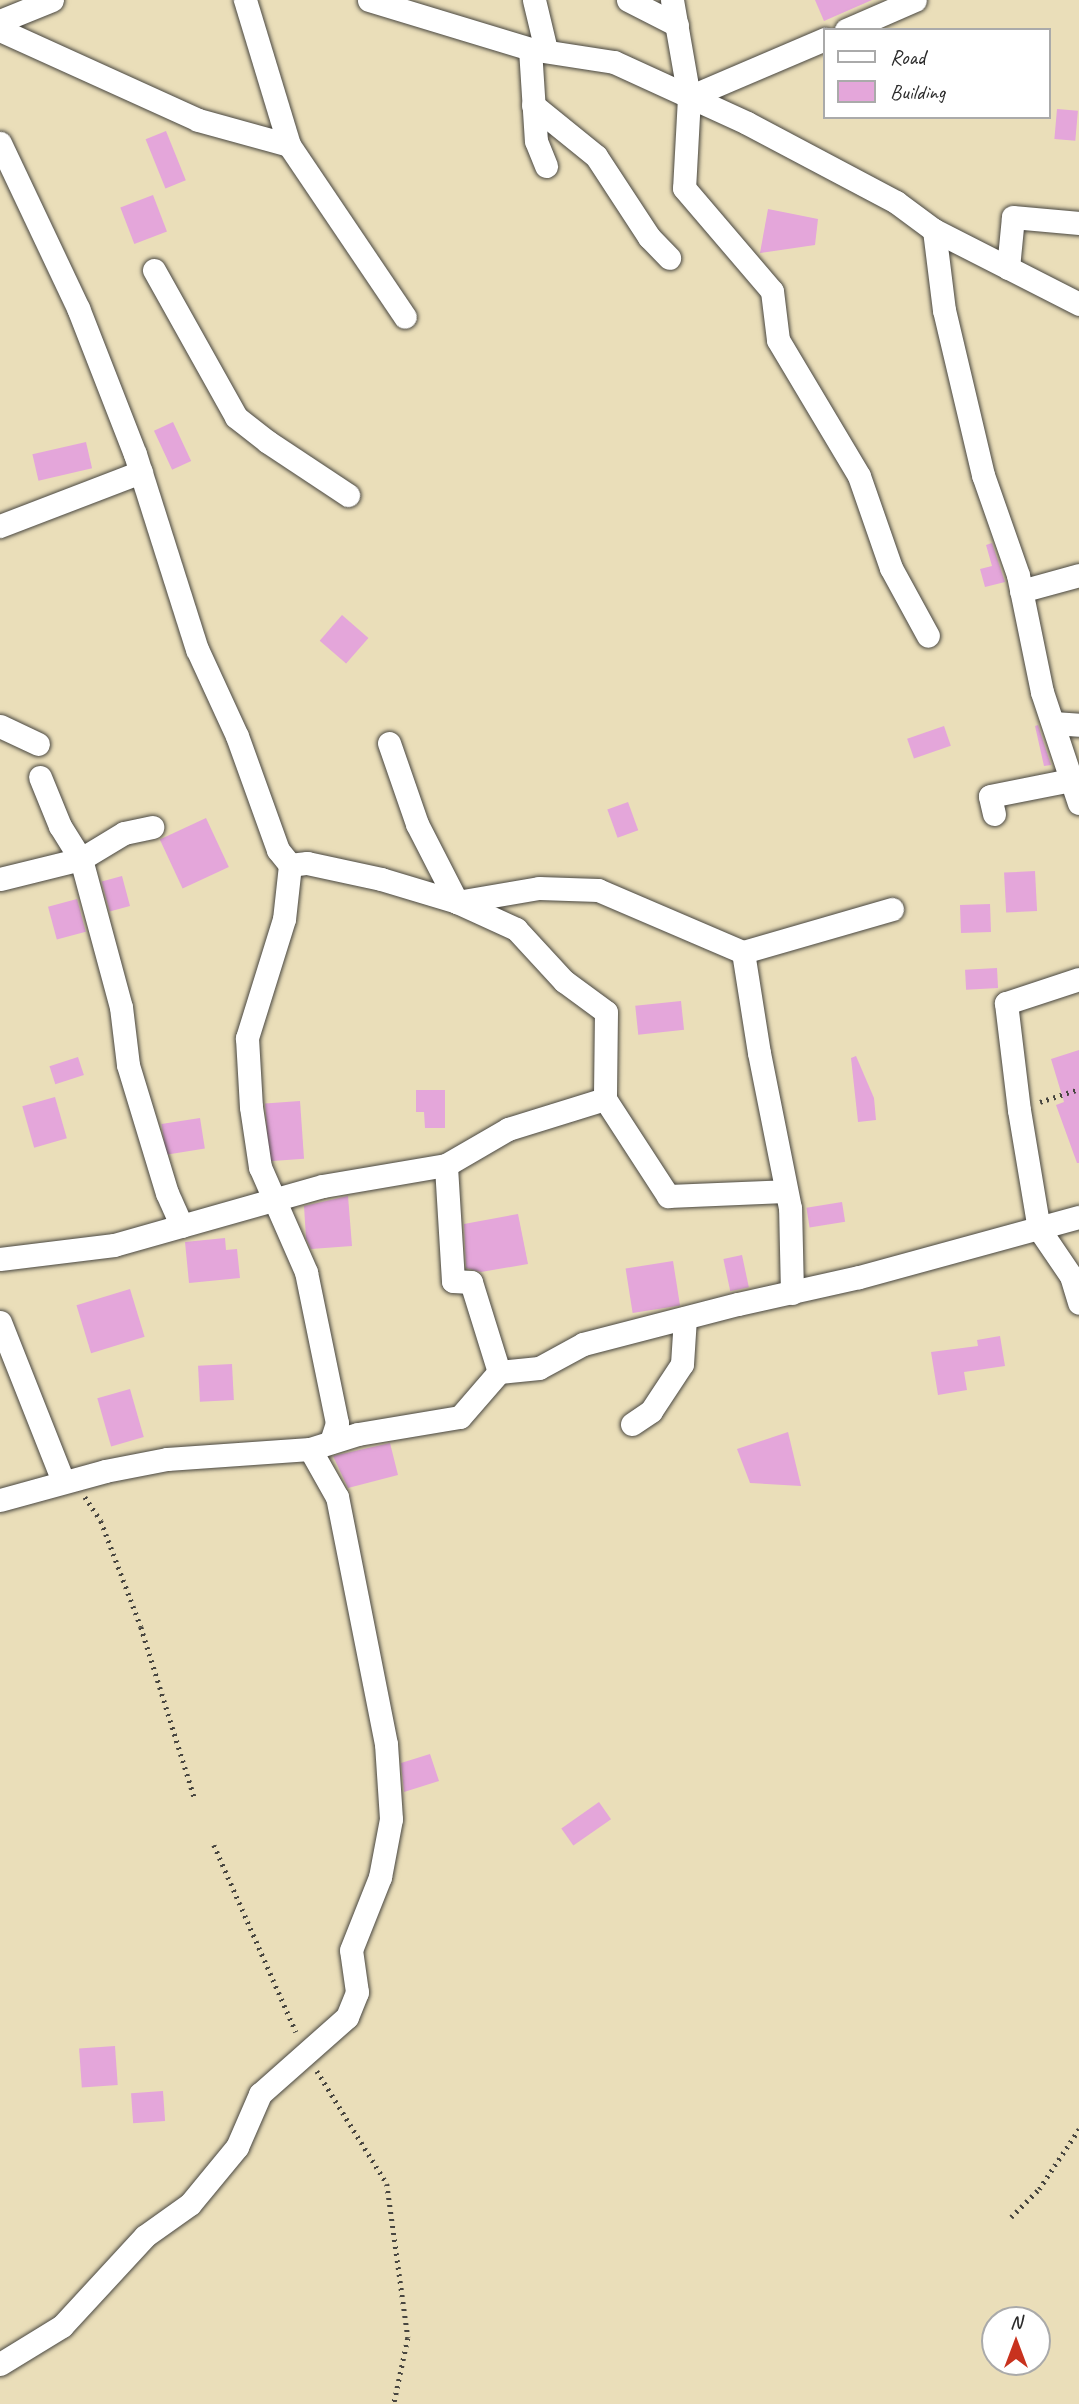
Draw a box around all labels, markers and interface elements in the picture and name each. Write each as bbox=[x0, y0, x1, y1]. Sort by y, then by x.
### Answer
legend bbox=[824, 28, 1051, 119]
text: Road bbox=[890, 44, 925, 70]
text: Building bbox=[890, 79, 945, 105]
north arrow bbox=[981, 2306, 1051, 2376]
text: N bbox=[1010, 2310, 1022, 2334]

